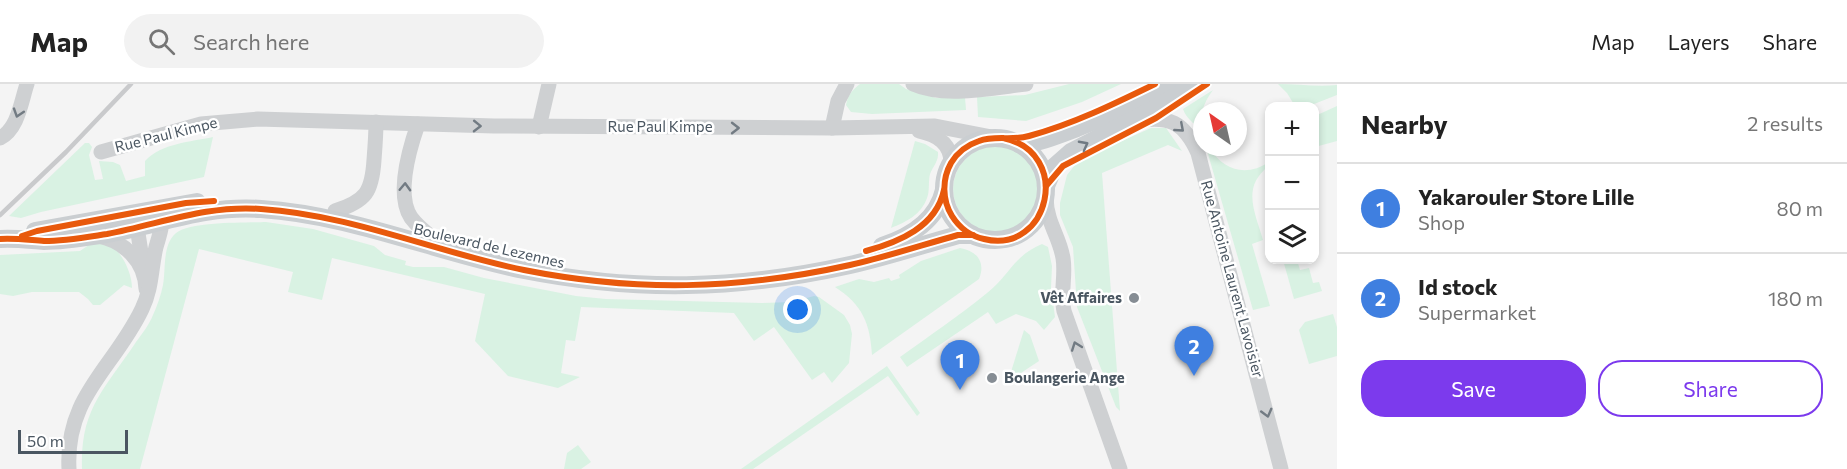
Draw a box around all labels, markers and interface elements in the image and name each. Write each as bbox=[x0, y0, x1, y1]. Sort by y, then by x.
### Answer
search box bbox=[124, 14, 544, 68]
text: Map bbox=[30, 24, 88, 58]
icon: search bbox=[145, 25, 178, 58]
text: Search here bbox=[193, 28, 309, 55]
text: Map bbox=[1591, 29, 1635, 54]
text: Layers bbox=[1668, 29, 1730, 54]
text: Share bbox=[1763, 29, 1817, 54]
north arrow bbox=[1193, 102, 1247, 156]
map controls bbox=[1265, 102, 1319, 264]
button: + bbox=[1265, 102, 1319, 156]
one-way arrow bbox=[12, 107, 25, 118]
text: Nearby bbox=[1361, 108, 1448, 139]
text: 2 results bbox=[1747, 111, 1823, 135]
street label: Rue Paul Kimpe bbox=[113, 113, 219, 155]
street label: Rue Paul Kimpe bbox=[607, 117, 713, 135]
one-way arrow bbox=[472, 120, 481, 132]
one-way arrow bbox=[1174, 121, 1185, 132]
one-way arrow bbox=[730, 122, 739, 134]
one-way arrow bbox=[1078, 141, 1089, 152]
button: − bbox=[1265, 156, 1319, 210]
street label: Rue Antoine Laurent Lavoisier bbox=[1198, 178, 1268, 379]
one-way arrow bbox=[399, 182, 412, 191]
text: Yakarouler Store Lille bbox=[1418, 183, 1634, 210]
text: 1 bbox=[1376, 196, 1385, 220]
text: 80 m bbox=[1777, 196, 1823, 220]
button: layers bbox=[1265, 210, 1319, 264]
text: Shop bbox=[1418, 210, 1465, 234]
street label: Boulevard de Lezennes bbox=[412, 219, 567, 271]
text: Id stock bbox=[1418, 273, 1498, 300]
text: 2 bbox=[1375, 286, 1386, 310]
text: 180 m bbox=[1768, 286, 1823, 310]
place label: Vêt Affaires bbox=[1040, 288, 1122, 306]
marker: Vêt Affaires bbox=[1127, 291, 1141, 305]
your location bbox=[783, 295, 812, 324]
text: Supermarket bbox=[1418, 300, 1536, 324]
pin: 2 bbox=[1174, 326, 1214, 376]
pin: 1 bbox=[940, 340, 980, 390]
one-way arrow bbox=[1071, 341, 1084, 352]
button: Save bbox=[1361, 360, 1586, 417]
button: Share bbox=[1598, 360, 1823, 417]
place label: Boulangerie Ange bbox=[1004, 368, 1125, 386]
marker: Boulangerie Ange bbox=[985, 371, 999, 385]
one-way arrow bbox=[1260, 408, 1273, 418]
scale bar bbox=[18, 427, 128, 454]
text: 50 m bbox=[27, 431, 64, 450]

